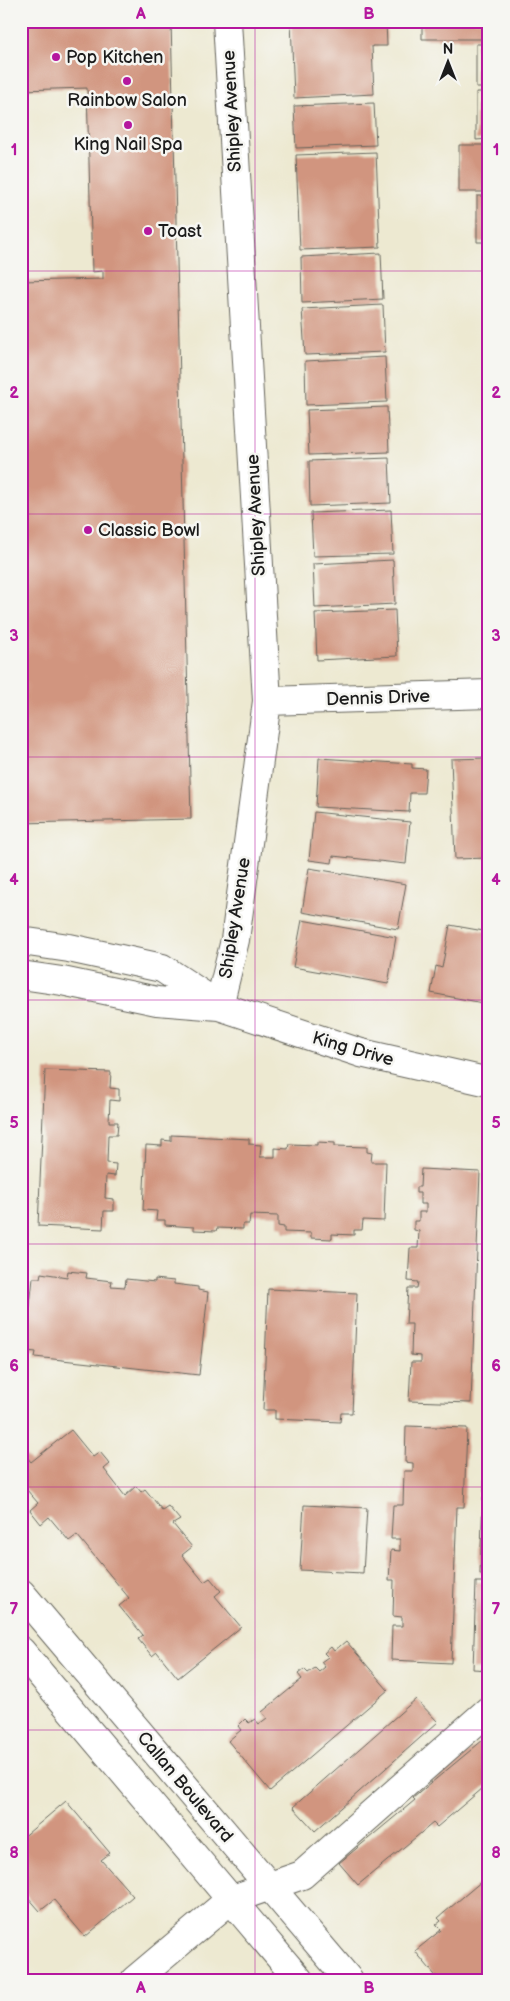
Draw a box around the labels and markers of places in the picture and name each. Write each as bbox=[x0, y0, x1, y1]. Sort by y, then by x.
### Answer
place label: Pop Kitchen bbox=[66, 47, 163, 68]
marker: Pop Kitchen bbox=[50, 51, 62, 63]
marker: Rainbow Salon bbox=[121, 75, 133, 87]
place label: Rainbow Salon bbox=[67, 90, 187, 111]
marker: King Nail Spa bbox=[122, 119, 134, 131]
place label: King Nail Spa bbox=[73, 134, 183, 155]
place label: Toast bbox=[158, 221, 202, 242]
marker: Toast bbox=[142, 225, 154, 237]
place label: Classic Bowl bbox=[98, 520, 200, 541]
marker: Classic Bowl bbox=[82, 524, 94, 536]

